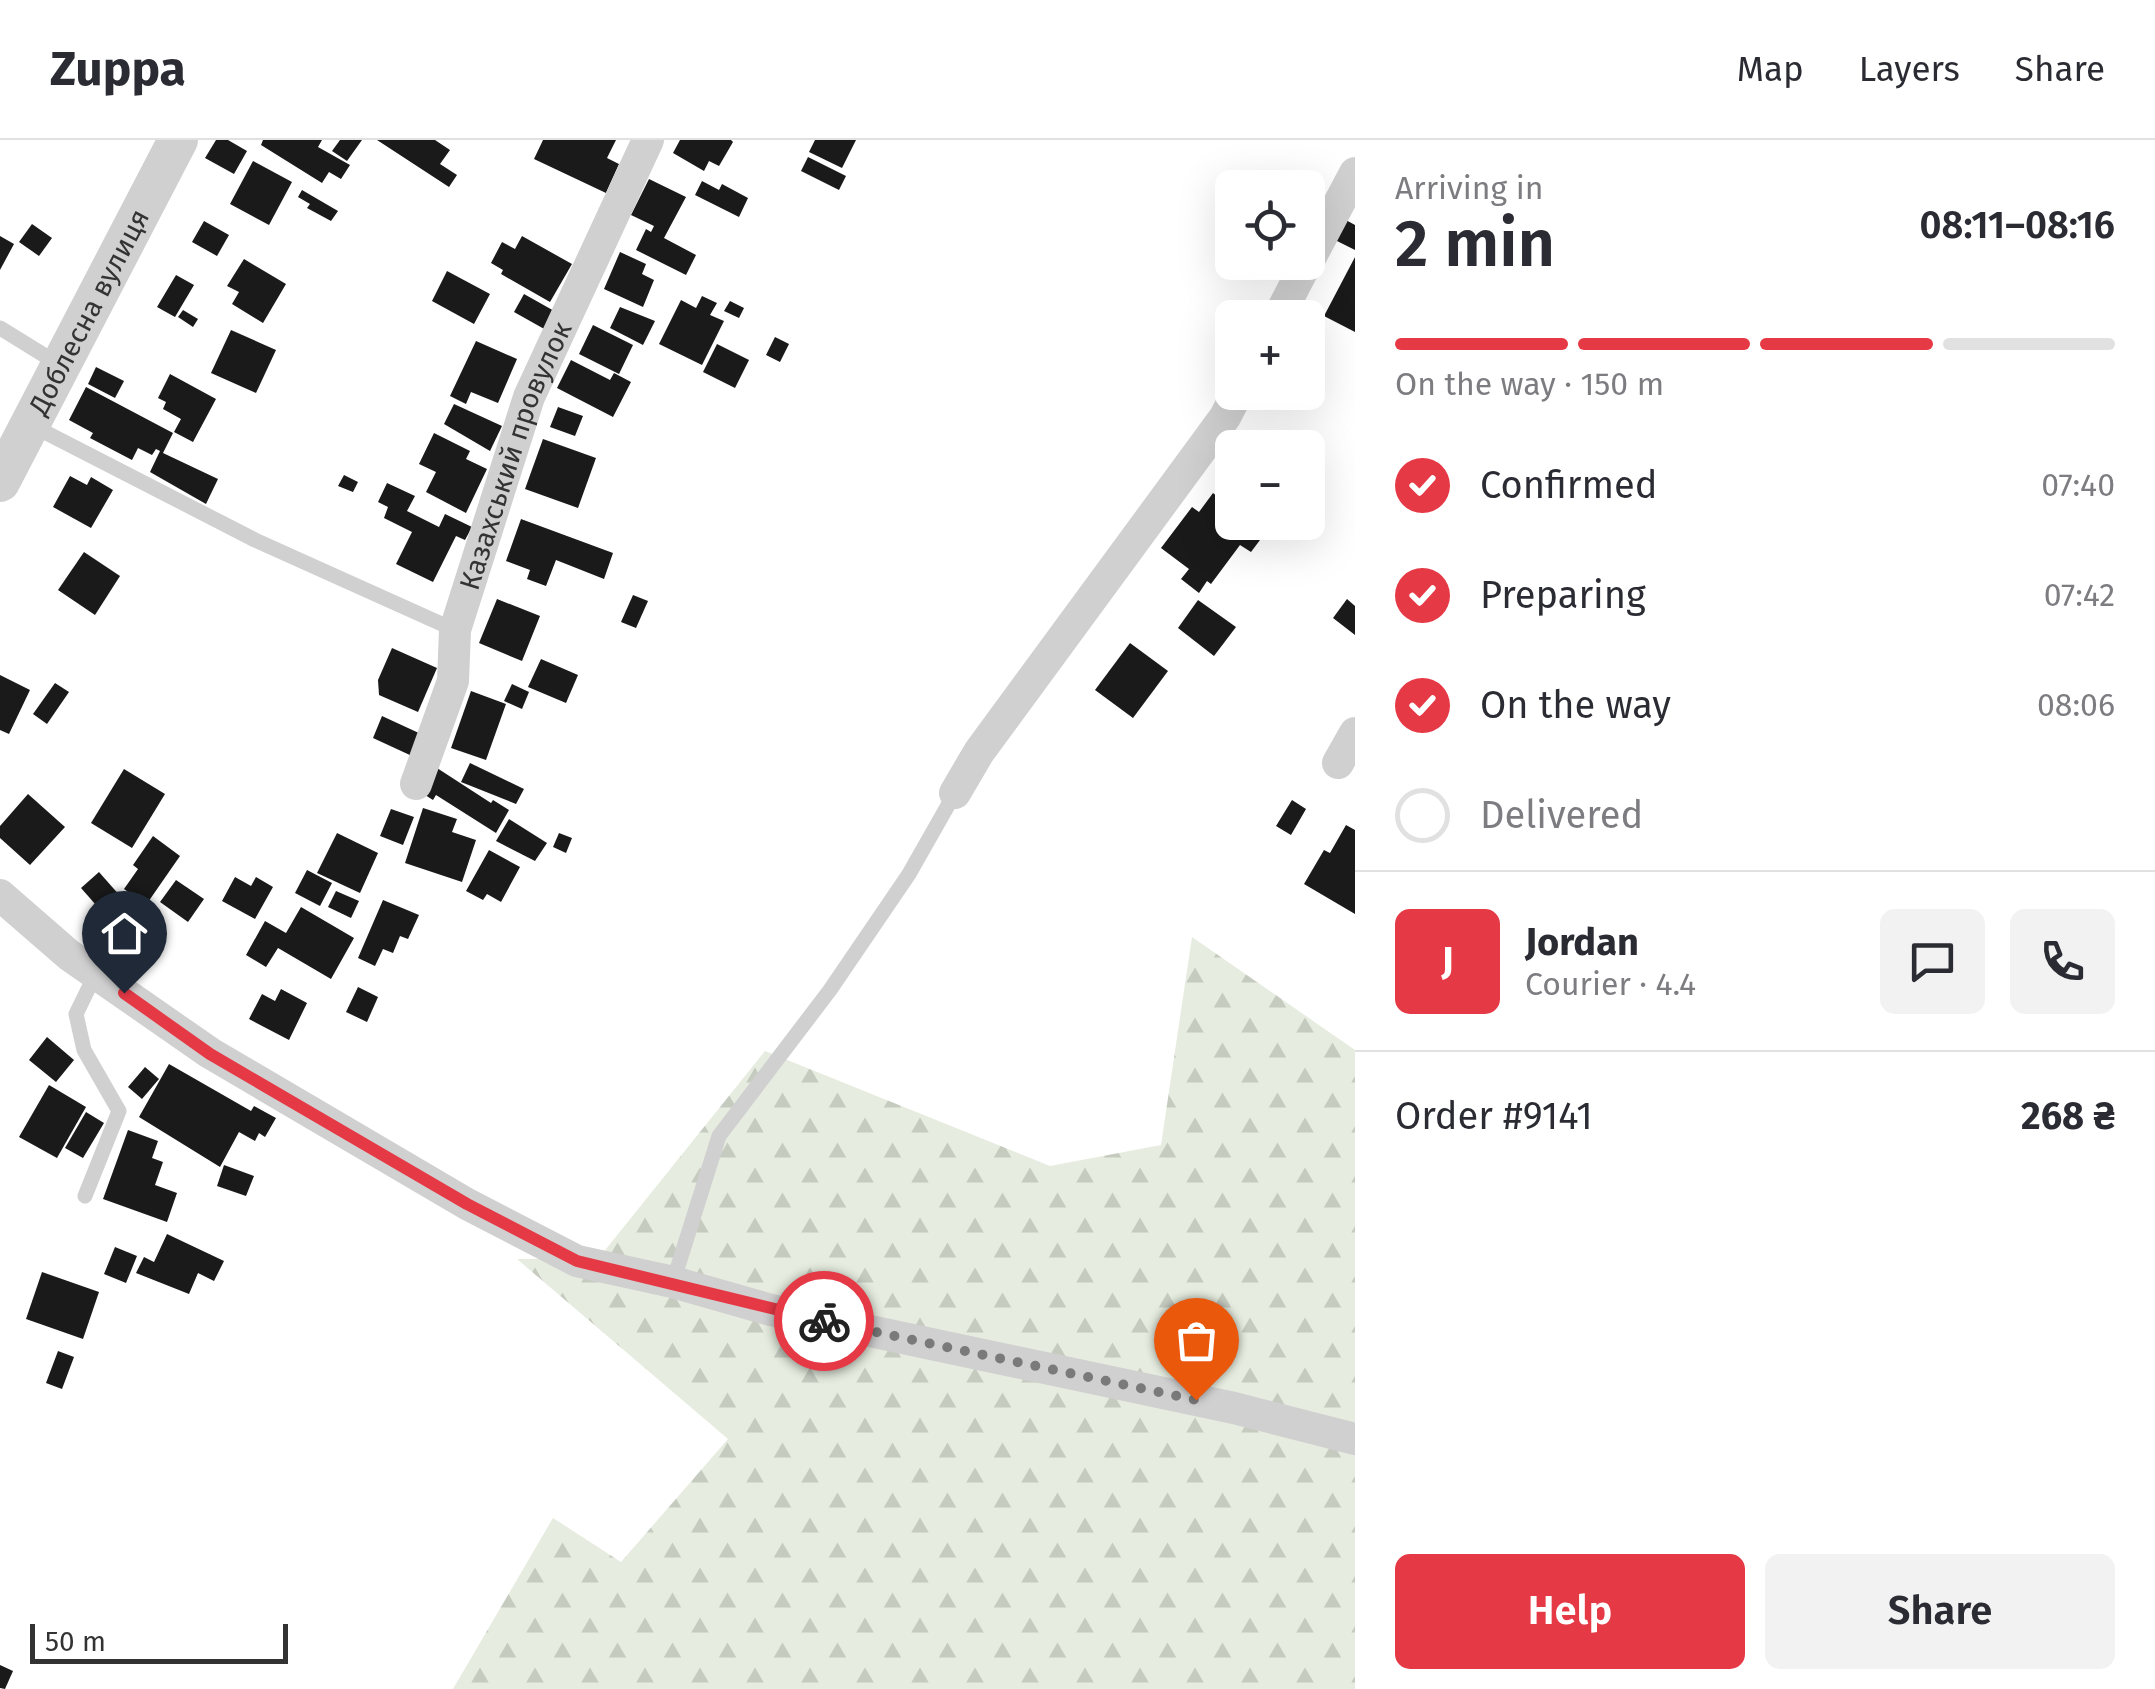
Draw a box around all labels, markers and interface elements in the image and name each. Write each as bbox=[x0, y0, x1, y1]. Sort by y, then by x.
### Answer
text: Zuppa bbox=[50, 40, 186, 98]
text: Map bbox=[1737, 48, 1804, 90]
text: Layers bbox=[1859, 48, 1960, 90]
text: Share bbox=[2015, 48, 2105, 90]
text: Arriving in bbox=[1395, 169, 1543, 207]
map controls bbox=[1215, 170, 1325, 540]
button: locate bbox=[1215, 170, 1325, 280]
text: 08:11–08:16 bbox=[1920, 202, 2115, 248]
street label: Доблесна вулиця bbox=[21, 203, 156, 421]
text: 2 min bbox=[1395, 205, 1555, 283]
button: + bbox=[1215, 300, 1325, 410]
street label: Казахський провулок bbox=[452, 316, 578, 594]
text: On the way · 150 m bbox=[1395, 365, 1664, 403]
button: − bbox=[1215, 430, 1325, 540]
icon: check bbox=[1395, 458, 1450, 513]
text: Confirmed bbox=[1480, 462, 1658, 508]
text: 07:40 bbox=[2041, 466, 2115, 504]
icon: check bbox=[1395, 568, 1450, 623]
text: Preparing bbox=[1480, 572, 1646, 618]
text: 07:42 bbox=[2044, 576, 2115, 614]
icon: check bbox=[1395, 678, 1450, 733]
text: On the way bbox=[1480, 682, 1671, 728]
text: 08:06 bbox=[2037, 686, 2115, 724]
text: Delivered bbox=[1480, 792, 1643, 838]
pin bbox=[82, 891, 167, 994]
icon: home bbox=[97, 906, 152, 961]
button: chat bbox=[1880, 909, 1985, 1014]
button: phone bbox=[2010, 909, 2115, 1014]
text: Jordan bbox=[1525, 919, 1639, 965]
text: J bbox=[1441, 938, 1454, 984]
text: Courier · 4.4 bbox=[1525, 965, 1696, 1003]
text: Order #9141 bbox=[1395, 1093, 1593, 1139]
text: 268 ₴ bbox=[2021, 1093, 2115, 1139]
courier bbox=[774, 1271, 874, 1371]
icon: bike bbox=[797, 1294, 852, 1349]
pin bbox=[1154, 1298, 1239, 1401]
icon: bag bbox=[1169, 1313, 1224, 1368]
button: Help bbox=[1395, 1554, 1745, 1669]
button: Share bbox=[1765, 1554, 2115, 1669]
scale bar bbox=[30, 1619, 288, 1664]
text: 50 m bbox=[45, 1625, 106, 1658]

